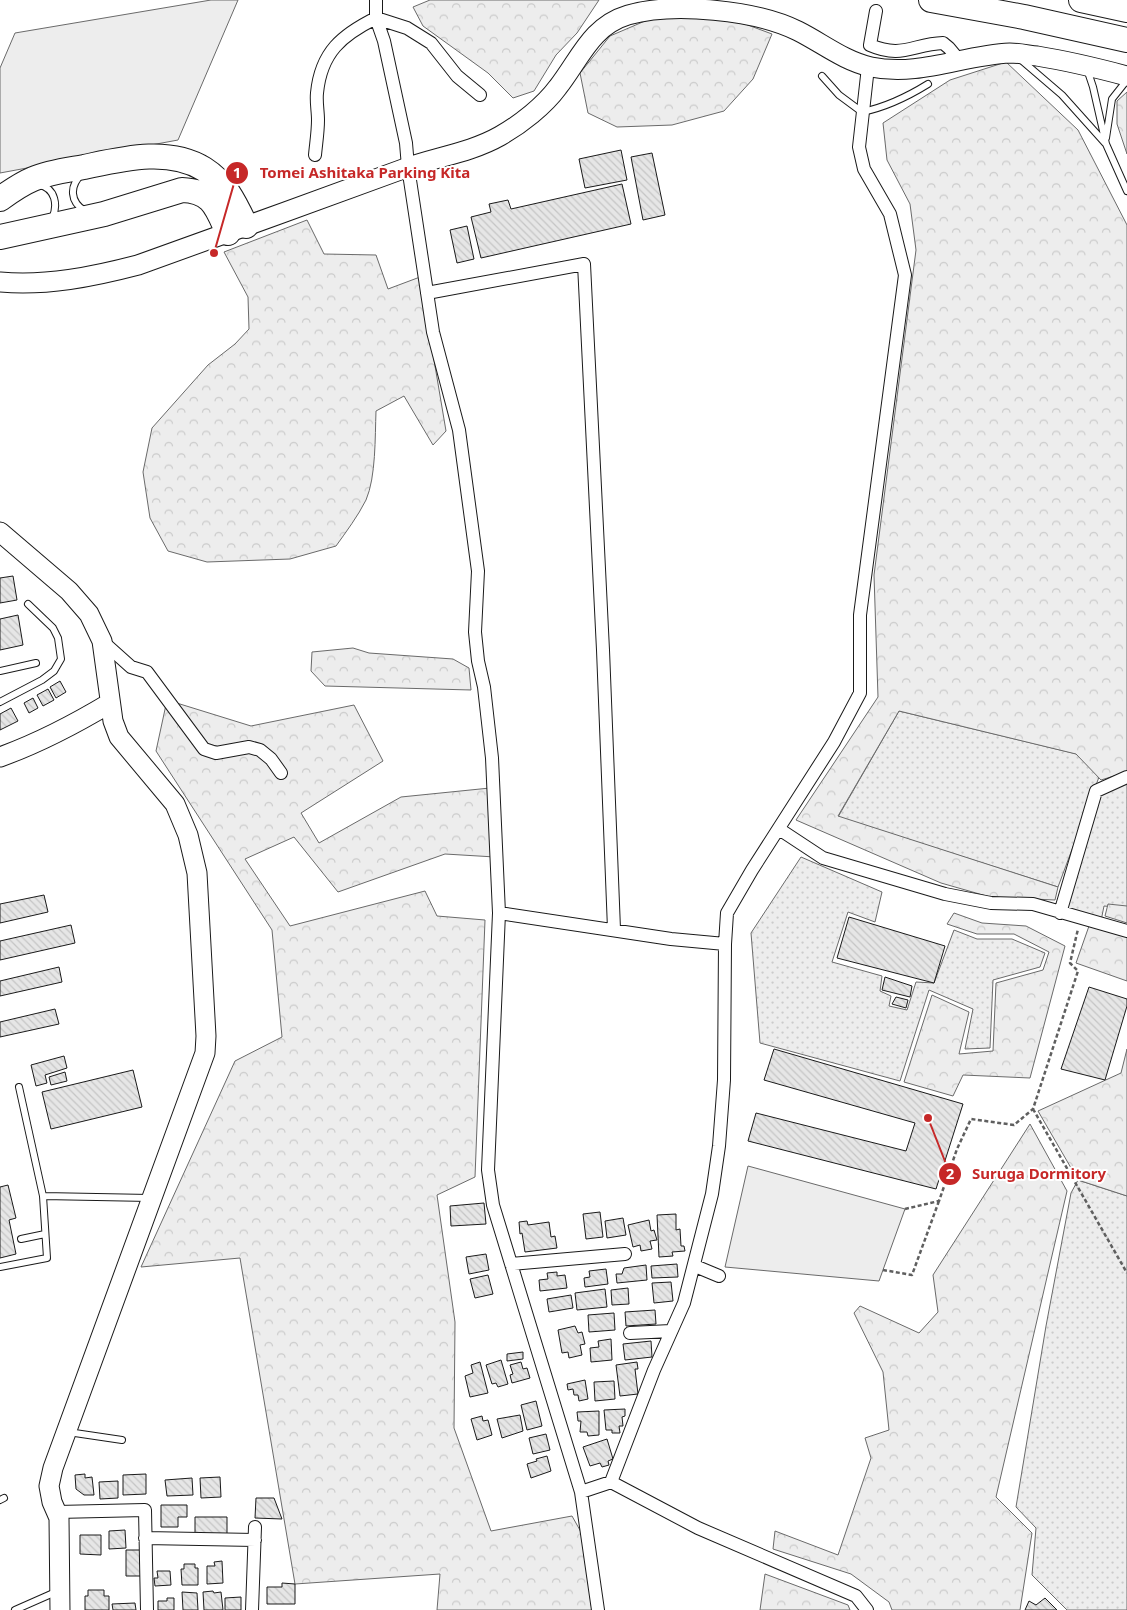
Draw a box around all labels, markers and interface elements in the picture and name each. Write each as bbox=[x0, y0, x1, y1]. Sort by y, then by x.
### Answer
callout: Tomei Ashitaka Parking Kita bbox=[225, 158, 481, 188]
text: 1 bbox=[233, 162, 241, 182]
text: Tomei Ashitaka Parking Kita bbox=[260, 162, 470, 182]
callout: Suruga Dormitory bbox=[937, 1159, 1116, 1189]
text: 2 bbox=[946, 1163, 955, 1183]
text: Suruga Dormitory bbox=[972, 1163, 1107, 1183]

